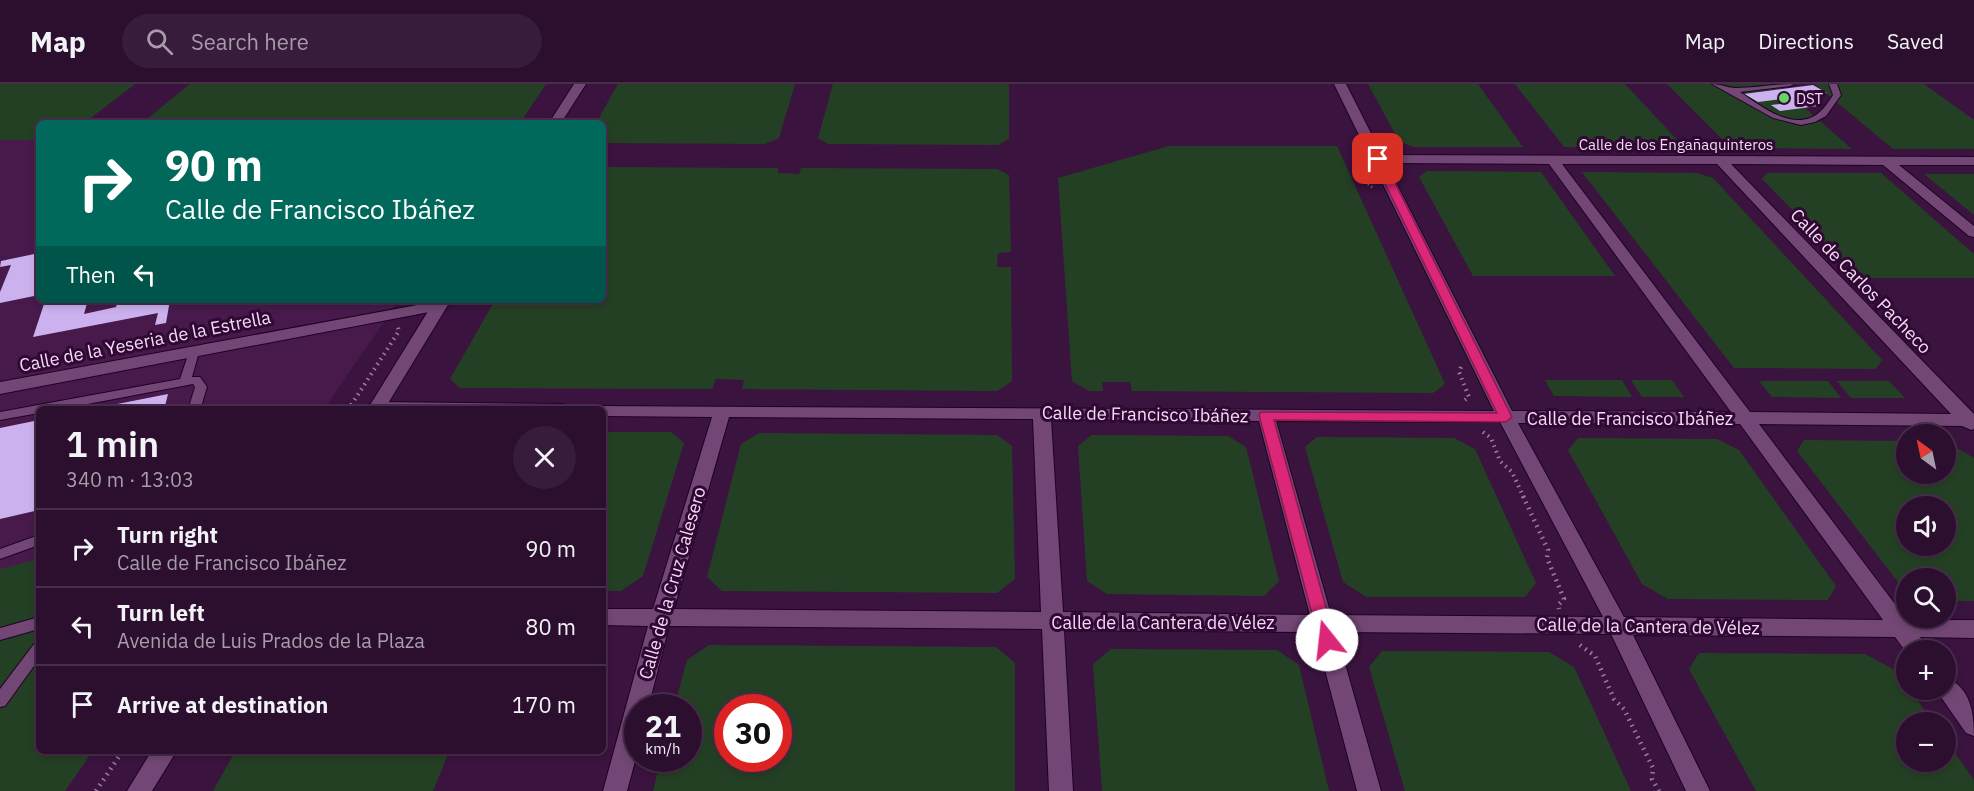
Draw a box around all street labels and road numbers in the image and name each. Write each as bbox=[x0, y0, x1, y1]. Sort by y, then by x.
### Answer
street label: Calle de los Engañaquinteros bbox=[1579, 135, 1773, 154]
street label: Calle de Carlos Pacheco bbox=[1786, 204, 1936, 358]
street label: Calle de la Yeseria de la Estrella bbox=[17, 305, 273, 377]
street label: Calle de Francisco Ibáñez bbox=[1042, 401, 1248, 427]
street label: Calle de Francisco Ibáñez bbox=[1527, 407, 1733, 430]
street label: Calle de la Cruz Calesero bbox=[633, 484, 711, 682]
street label: Calle de la Cantera de Vélez bbox=[1051, 611, 1275, 634]
street label: Calle de la Cantera de Vélez bbox=[1536, 613, 1760, 639]

